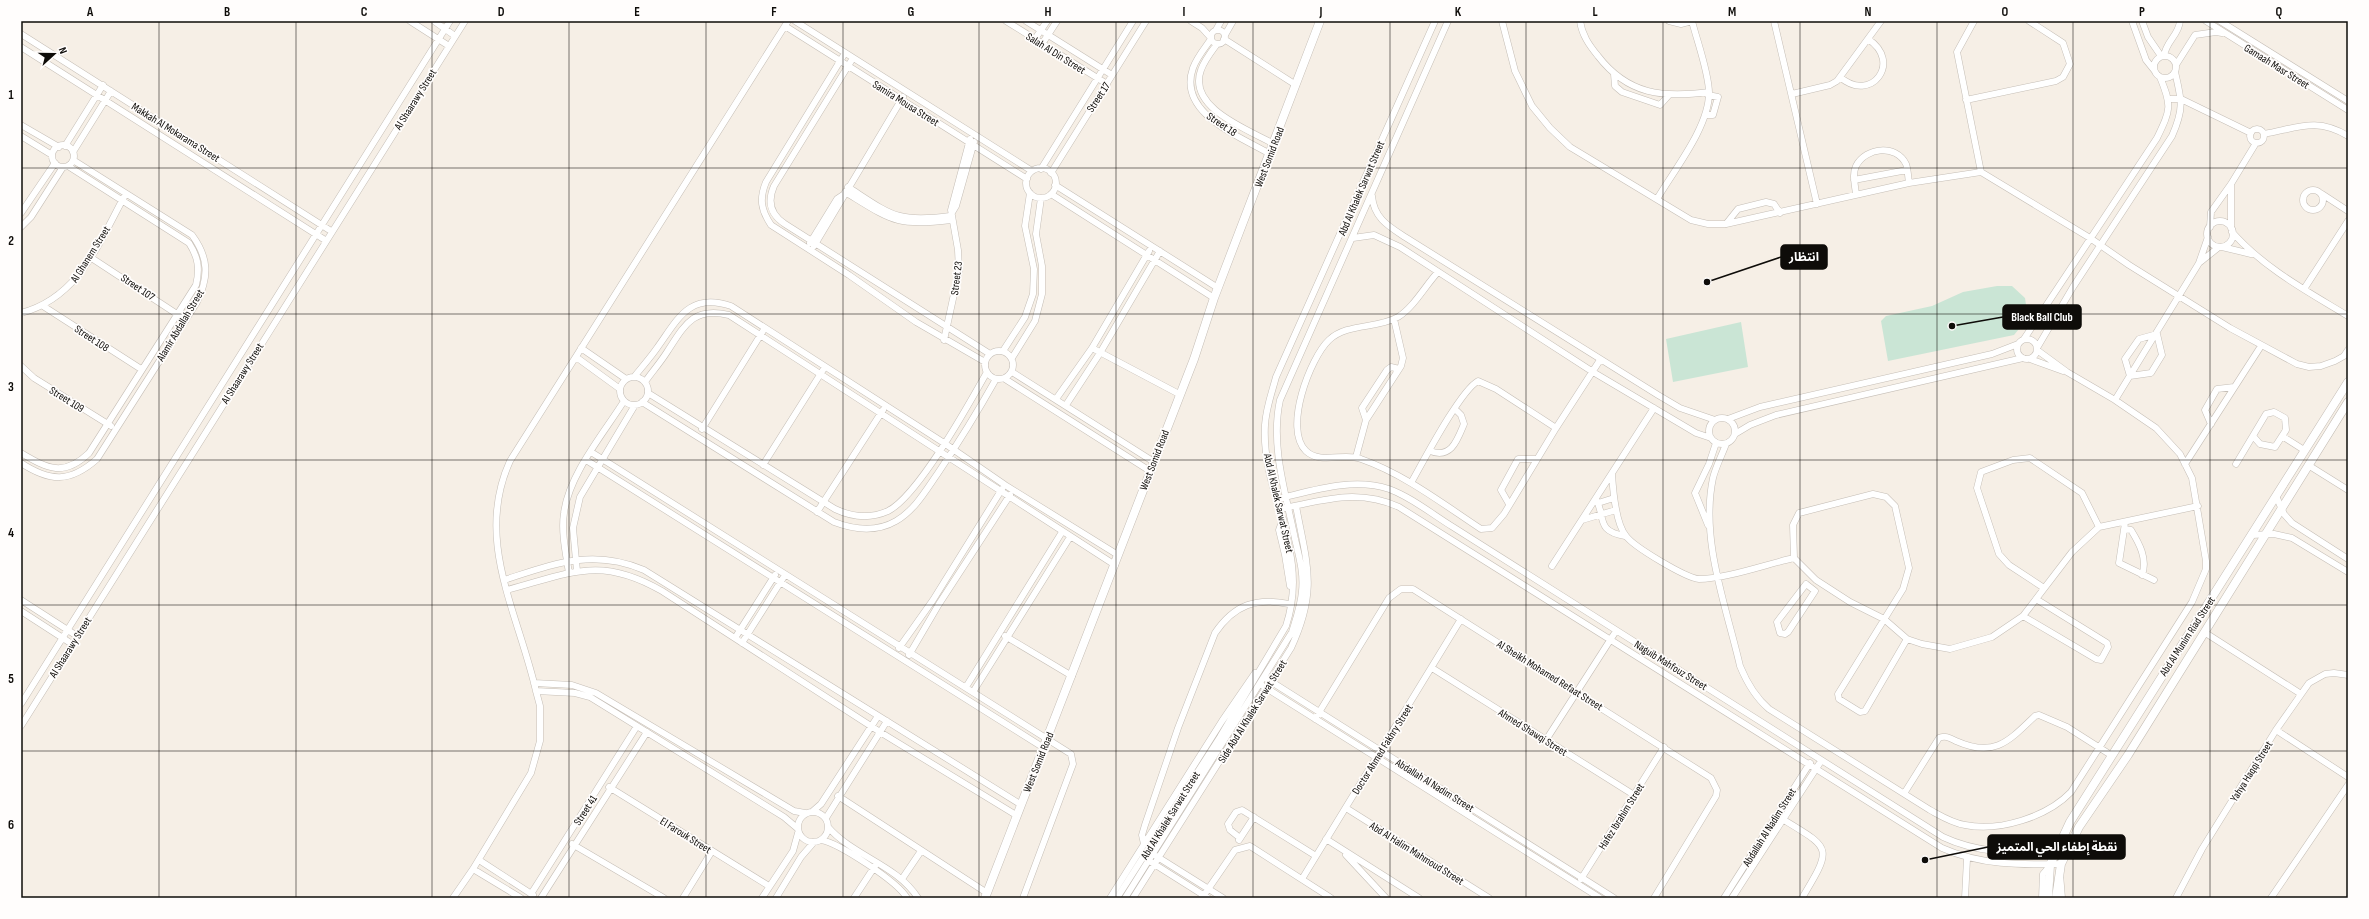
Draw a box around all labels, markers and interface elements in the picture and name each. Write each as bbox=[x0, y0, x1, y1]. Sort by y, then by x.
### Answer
text: A bbox=[86, 4, 94, 20]
text: B bbox=[224, 4, 230, 20]
text: C bbox=[361, 4, 368, 20]
text: D bbox=[498, 4, 505, 20]
text: E bbox=[634, 4, 640, 20]
text: F bbox=[771, 4, 777, 20]
text: G bbox=[908, 4, 915, 20]
text: H bbox=[1045, 4, 1052, 20]
text: I bbox=[1183, 4, 1186, 20]
text: J bbox=[1319, 4, 1323, 20]
text: K bbox=[1455, 4, 1462, 20]
text: L bbox=[1592, 4, 1598, 20]
text: M bbox=[1728, 4, 1736, 20]
text: N bbox=[1865, 4, 1872, 20]
text: O bbox=[2002, 4, 2009, 20]
text: P bbox=[2139, 4, 2145, 20]
text: Q bbox=[2276, 4, 2283, 20]
street label: Salah Al Din Street bbox=[1024, 30, 1088, 77]
north arrow bbox=[34, 34, 74, 74]
street label: Gamaah Masr Street bbox=[2242, 41, 2312, 92]
text: N bbox=[56, 46, 70, 56]
street label: Al Shaarawy Street bbox=[391, 66, 440, 133]
street label: Samira Mousa Street bbox=[870, 78, 942, 129]
street label: Street 17 bbox=[1084, 79, 1113, 115]
text: 1 bbox=[8, 87, 14, 103]
street label: Makkah Al Mokarama Street bbox=[129, 100, 223, 165]
street label: Street 18 bbox=[1204, 110, 1239, 139]
street label: West Somid Road bbox=[1252, 125, 1287, 189]
street label: Abd Al Khalek Sarwat Street bbox=[1335, 138, 1388, 238]
street label: Al Ghanem Street bbox=[67, 223, 113, 286]
text: 2 bbox=[8, 233, 14, 249]
callout: انتظار bbox=[1781, 245, 1827, 269]
text: انتظار bbox=[1788, 250, 1819, 265]
street label: Street 23 bbox=[948, 260, 965, 296]
street label: Street 107 bbox=[118, 271, 158, 304]
street label: Alamir Abdallah Street bbox=[153, 286, 207, 364]
callout: Black Ball Club bbox=[2003, 305, 2081, 329]
text: Black Ball Club bbox=[2011, 310, 2073, 325]
street label: Street 108 bbox=[72, 322, 112, 354]
street label: Al Shaarawy Street bbox=[218, 340, 267, 407]
text: 3 bbox=[8, 379, 14, 395]
street label: Street 109 bbox=[47, 384, 87, 415]
street label: West Somid Road bbox=[1137, 428, 1172, 492]
street label: Abd Al Khalek Sarwat Street bbox=[1261, 451, 1296, 555]
text: 4 bbox=[8, 525, 14, 541]
street label: Abd Al Munim Riad Street bbox=[2156, 594, 2218, 679]
street label: Al Shaarawy Street bbox=[46, 614, 95, 681]
street label: Al Sheikh Mohamed Refaat Street bbox=[1494, 637, 1606, 714]
street label: Naguib Mahfouz Street bbox=[1632, 638, 1710, 693]
street label: Side Abd Al Khalek Sarwat Street bbox=[1215, 657, 1290, 765]
text: 5 bbox=[8, 671, 14, 687]
street label: Doctor Ahmed Fakhry Street bbox=[1349, 701, 1416, 797]
street label: Ahmed Shawqi Street bbox=[1495, 706, 1570, 759]
street label: West Somid Road bbox=[1021, 730, 1057, 794]
street label: Yahya Haqqi Street bbox=[2228, 738, 2276, 804]
street label: Abdallah Al Nadim Street bbox=[1392, 755, 1477, 815]
street label: Abd Al Khalek Sarwat Street bbox=[1137, 768, 1203, 863]
street label: Hafez Ibrahim Street bbox=[1596, 780, 1647, 852]
street label: Abdallah Al Nadim Street bbox=[1739, 785, 1799, 870]
street label: Street 41 bbox=[571, 793, 600, 828]
street label: El Farouk Street bbox=[658, 815, 714, 857]
text: 6 bbox=[8, 817, 14, 833]
street label: Abd Al Halim Mahmoud Street bbox=[1366, 819, 1467, 888]
callout: نقطة إطفاء الحي المتميز bbox=[1988, 835, 2125, 859]
text: نقطة إطفاء الحي المتميز bbox=[1996, 840, 2118, 857]

